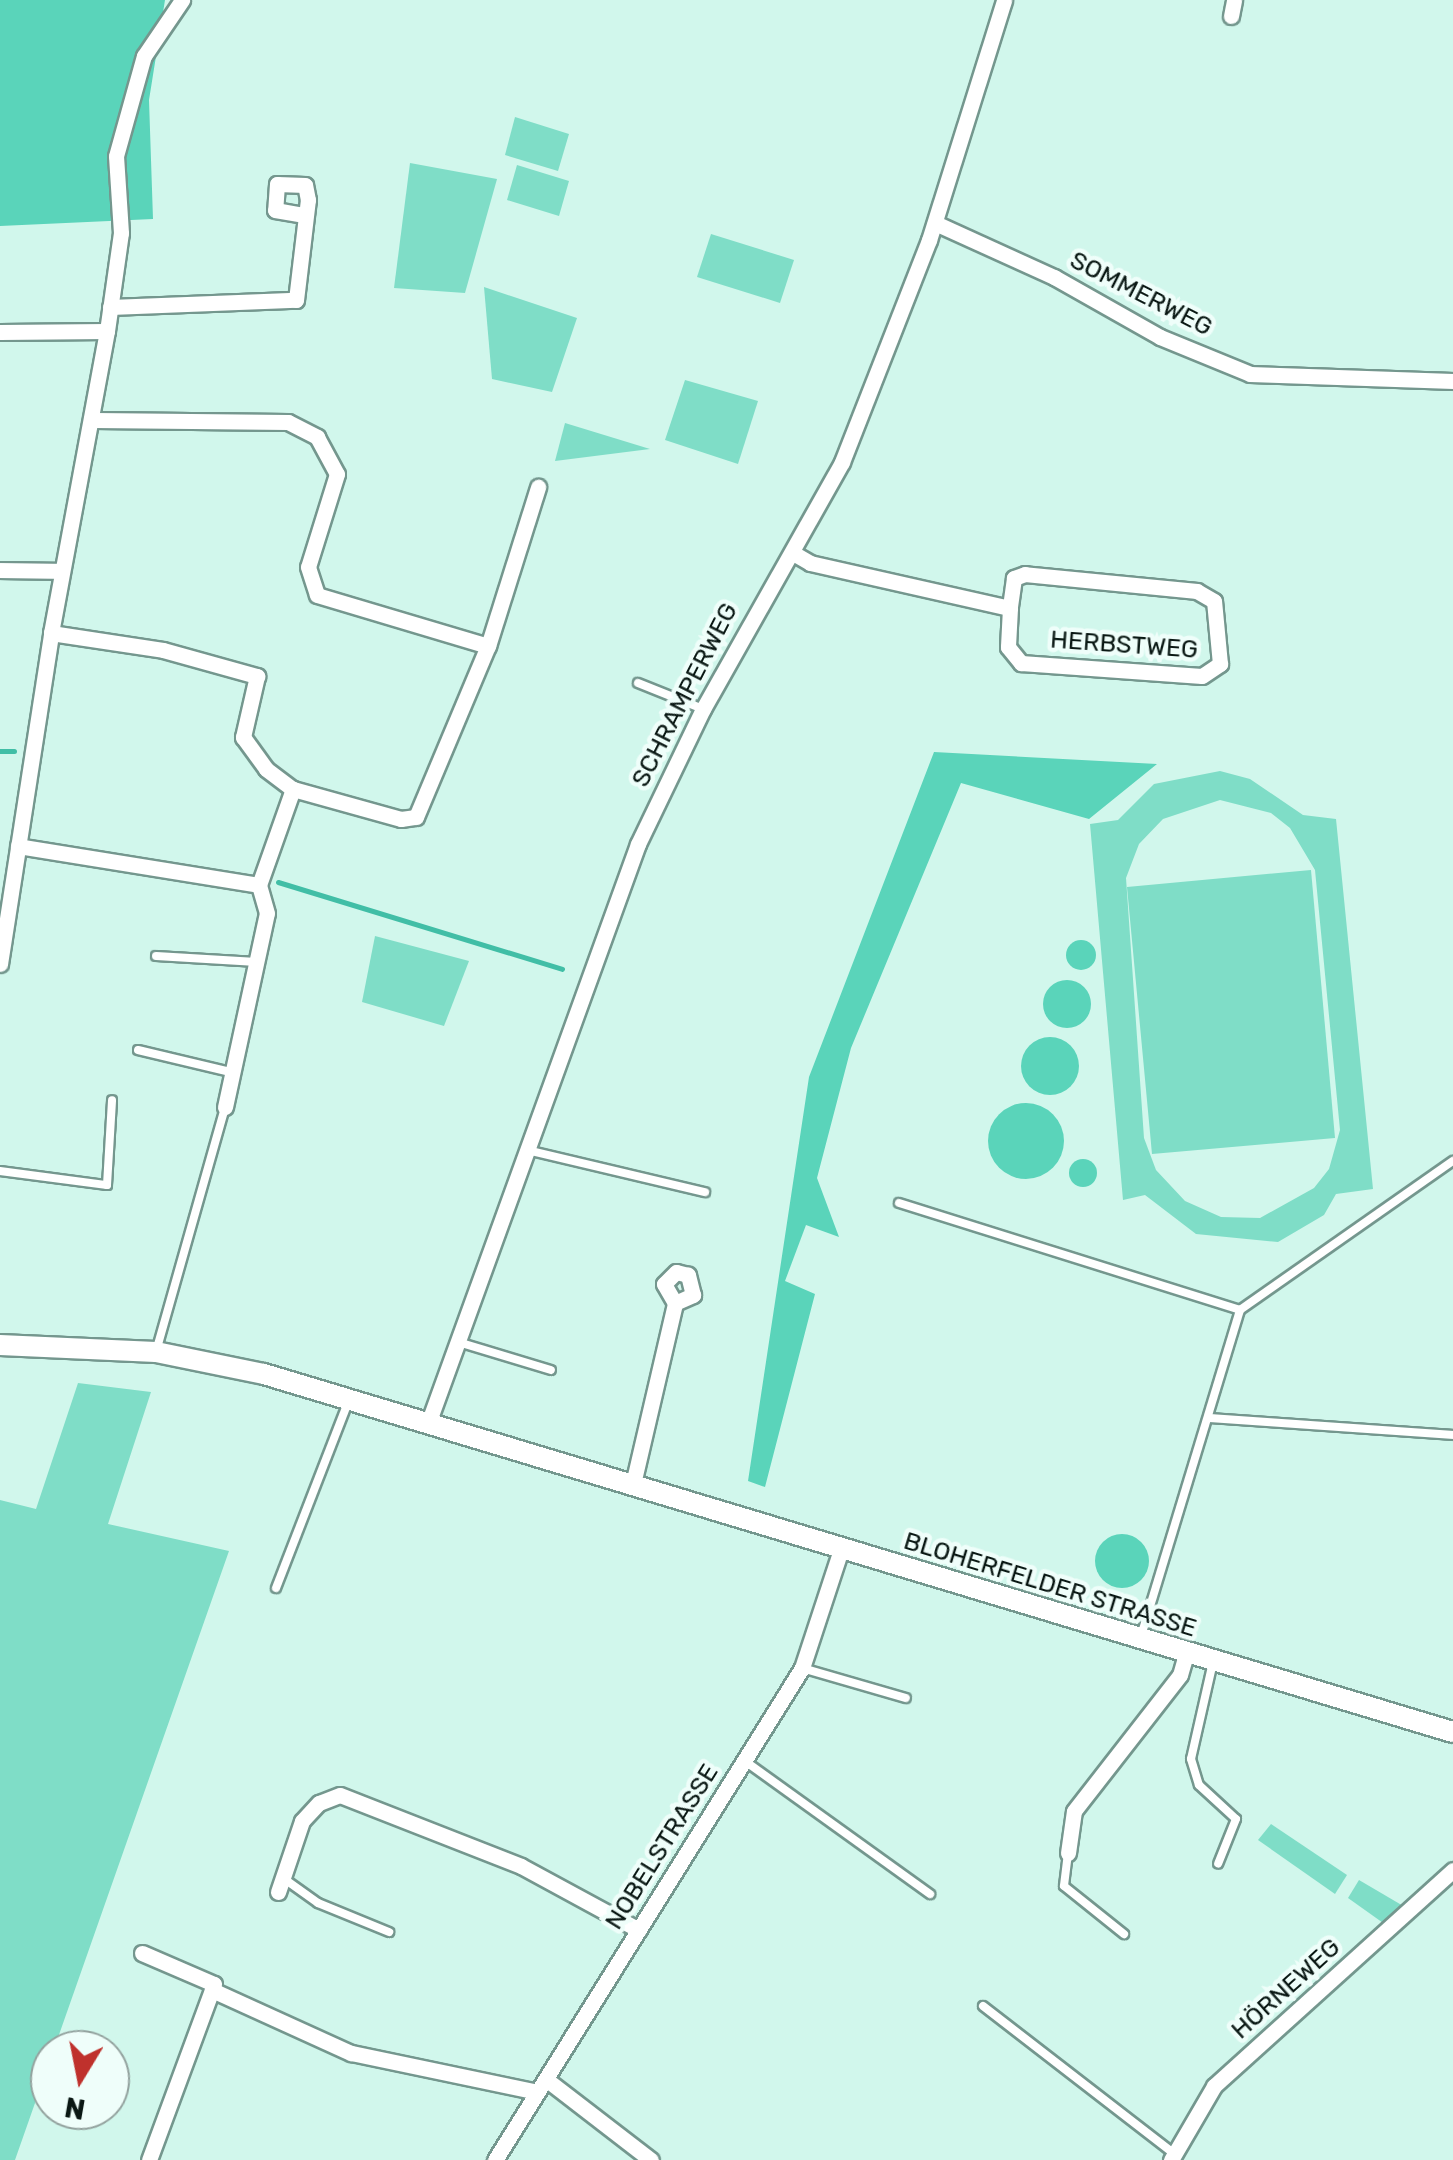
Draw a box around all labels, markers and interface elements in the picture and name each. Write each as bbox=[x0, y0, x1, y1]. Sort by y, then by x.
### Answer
street label: SOMMERWEG bbox=[1065, 245, 1217, 343]
street label: SCHRAMPERWEG bbox=[626, 598, 744, 792]
street label: HERBSTWEG bbox=[1049, 625, 1199, 665]
street label: BLOHERFELDER STRASSE bbox=[900, 1526, 1200, 1644]
street label: NOBELSTRASSE bbox=[599, 1759, 725, 1935]
street label: HÖRNEWEG bbox=[1226, 1932, 1346, 2046]
north arrow bbox=[30, 2030, 130, 2130]
text: N bbox=[62, 2090, 88, 2126]

